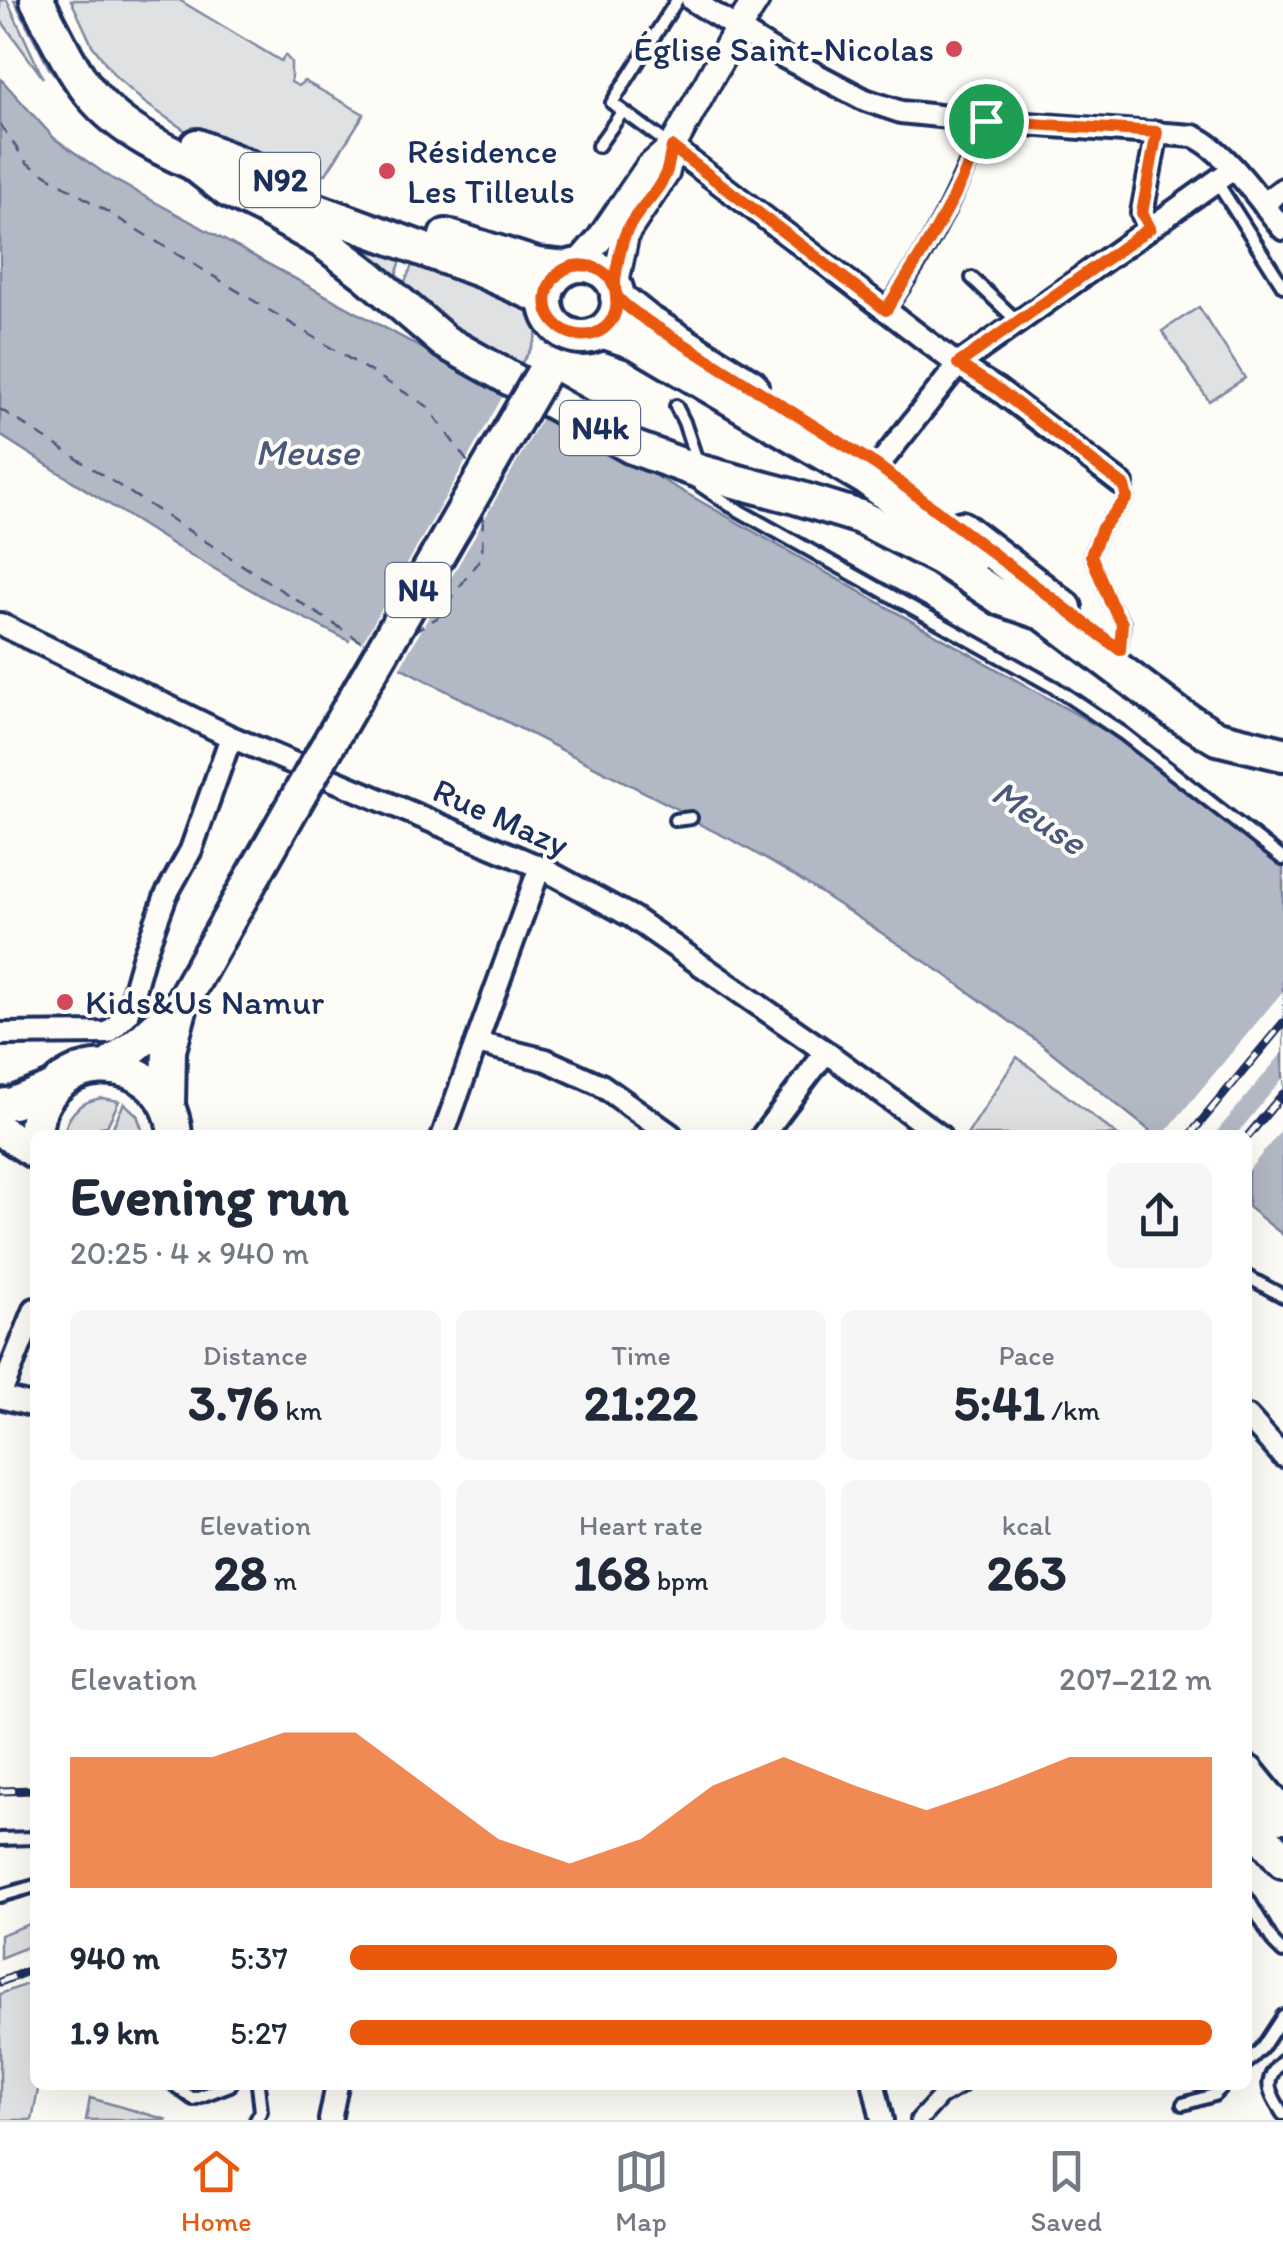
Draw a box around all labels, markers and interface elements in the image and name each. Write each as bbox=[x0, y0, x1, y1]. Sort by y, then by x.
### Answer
place label: Église Saint-Nicolas bbox=[633, 28, 934, 70]
marker: Église Saint-Nicolas bbox=[943, 38, 965, 60]
pin bbox=[944, 79, 1029, 164]
icon: arrive bbox=[959, 94, 1014, 149]
place label: Résidence Les Tilleuls bbox=[407, 130, 575, 212]
road number: N92 bbox=[240, 153, 320, 207]
marker: Résidence Les Tilleuls bbox=[376, 160, 398, 182]
road number: N4k bbox=[560, 401, 640, 455]
water label: Meuse bbox=[255, 429, 361, 475]
road number: N4 bbox=[386, 563, 450, 617]
street label: Rue Mazy bbox=[427, 769, 575, 865]
water label: Meuse bbox=[983, 769, 1096, 866]
place label: Kids&Us Namur bbox=[85, 981, 324, 1023]
marker: Kids&Us Namur bbox=[54, 991, 76, 1013]
text: Evening run bbox=[70, 1163, 349, 1229]
button: share bbox=[1107, 1163, 1212, 1268]
text: 20:25 · 4 × 940 m bbox=[70, 1234, 309, 1272]
text: Distance bbox=[203, 1338, 308, 1372]
text: Time bbox=[611, 1338, 671, 1372]
text: Pace bbox=[999, 1338, 1055, 1372]
text: 3.76 bbox=[188, 1372, 279, 1433]
text: 21:22 bbox=[584, 1372, 698, 1433]
text: 5:41 bbox=[953, 1372, 1045, 1433]
text: km bbox=[279, 1393, 322, 1427]
text: /km bbox=[1045, 1393, 1100, 1427]
text: Elevation bbox=[200, 1508, 311, 1542]
text: Heart rate bbox=[579, 1508, 703, 1542]
text: kcal bbox=[1002, 1508, 1052, 1542]
text: 28 bbox=[214, 1542, 267, 1603]
text: 168 bbox=[573, 1542, 650, 1603]
text: 263 bbox=[987, 1542, 1067, 1603]
text: m bbox=[267, 1563, 297, 1597]
text: bpm bbox=[650, 1563, 709, 1597]
text: Elevation bbox=[70, 1660, 197, 1698]
text: 207–212 m bbox=[1059, 1660, 1212, 1698]
text: 940 m bbox=[70, 1939, 160, 1977]
text: 5:37 bbox=[230, 1939, 288, 1977]
text: 1.9 km bbox=[70, 2014, 159, 2052]
text: 5:27 bbox=[230, 2014, 287, 2052]
tab: Home bbox=[181, 2144, 252, 2238]
tab: Map bbox=[614, 2144, 669, 2238]
tab: Saved bbox=[1031, 2144, 1102, 2238]

